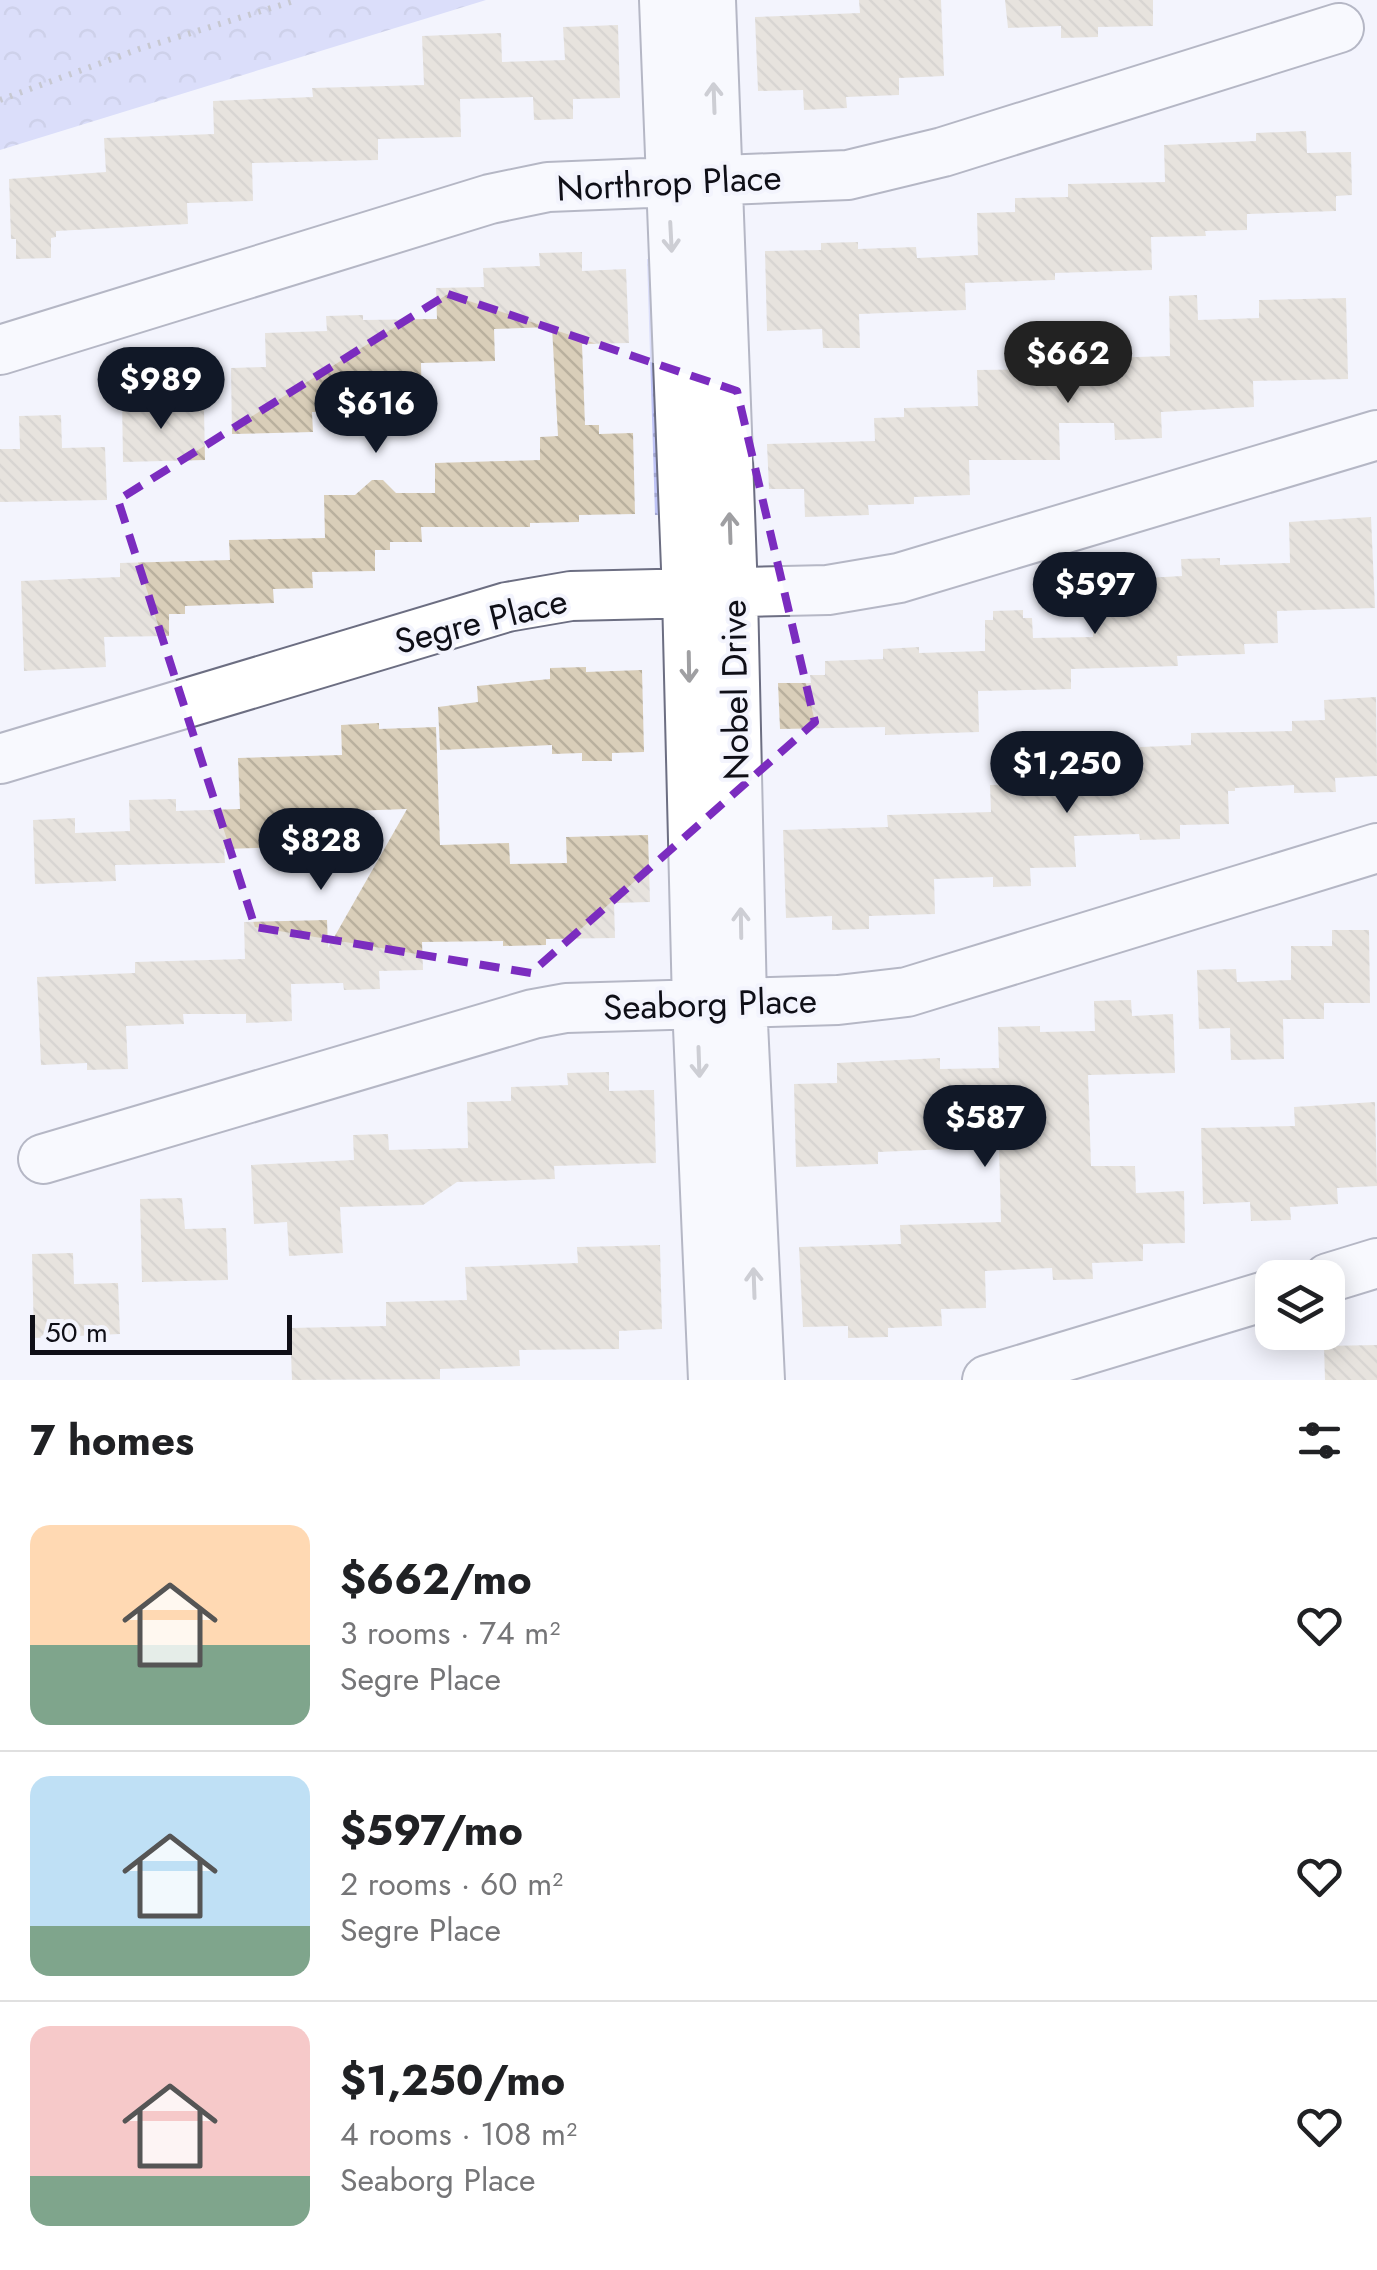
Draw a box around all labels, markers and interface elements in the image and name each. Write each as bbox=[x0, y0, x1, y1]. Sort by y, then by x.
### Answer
one-way arrow bbox=[704, 83, 723, 115]
street label: Northrop Place bbox=[555, 152, 783, 214]
one-way arrow bbox=[662, 221, 681, 253]
pin: $662 bbox=[1009, 321, 1127, 406]
text: $662 bbox=[1026, 330, 1110, 376]
pin: $989 bbox=[102, 347, 220, 432]
text: $989 bbox=[120, 356, 202, 402]
pin: $616 bbox=[317, 371, 435, 456]
text: $616 bbox=[336, 380, 416, 426]
one-way arrow bbox=[721, 513, 740, 545]
pin: $597 bbox=[1036, 552, 1154, 637]
text: $597 bbox=[1055, 561, 1135, 607]
street label: Segre Place bbox=[390, 575, 572, 667]
street label: Nobel Drive bbox=[708, 599, 762, 781]
one-way arrow bbox=[679, 650, 698, 682]
pin: $1,250 bbox=[986, 731, 1148, 816]
text: $1,250 bbox=[1012, 740, 1122, 786]
pin: $828 bbox=[262, 808, 380, 893]
text: $828 bbox=[280, 817, 362, 863]
one-way arrow bbox=[731, 908, 750, 940]
street label: Seaborg Place bbox=[602, 975, 818, 1033]
one-way arrow bbox=[690, 1045, 709, 1077]
pin: $587 bbox=[926, 1085, 1044, 1170]
text: $587 bbox=[945, 1094, 1025, 1140]
map controls bbox=[1255, 1260, 1345, 1350]
button: layers bbox=[1255, 1260, 1345, 1350]
one-way arrow bbox=[744, 1267, 763, 1299]
scale bar bbox=[30, 1310, 292, 1354]
text: 50 m bbox=[45, 1312, 108, 1353]
text: 7 homes bbox=[30, 1410, 194, 1471]
icon: filters bbox=[1292, 1413, 1347, 1468]
text: $662/mo bbox=[340, 1549, 532, 1610]
icon: home bbox=[110, 1565, 230, 1685]
icon: heart bbox=[1292, 1598, 1347, 1653]
text: 3 rooms · 74 m² bbox=[340, 1610, 560, 1656]
text: Segre Place bbox=[340, 1656, 501, 1702]
text: $597/mo bbox=[340, 1800, 523, 1861]
icon: home bbox=[110, 1816, 230, 1936]
icon: heart bbox=[1292, 1849, 1347, 1904]
text: 2 rooms · 60 m² bbox=[340, 1861, 563, 1907]
text: Segre Place bbox=[340, 1907, 501, 1953]
text: $1,250/mo bbox=[340, 2050, 565, 2111]
icon: home bbox=[110, 2066, 230, 2186]
icon: heart bbox=[1292, 2099, 1347, 2154]
text: 4 rooms · 108 m² bbox=[340, 2111, 577, 2157]
text: Seaborg Place bbox=[340, 2157, 536, 2203]

